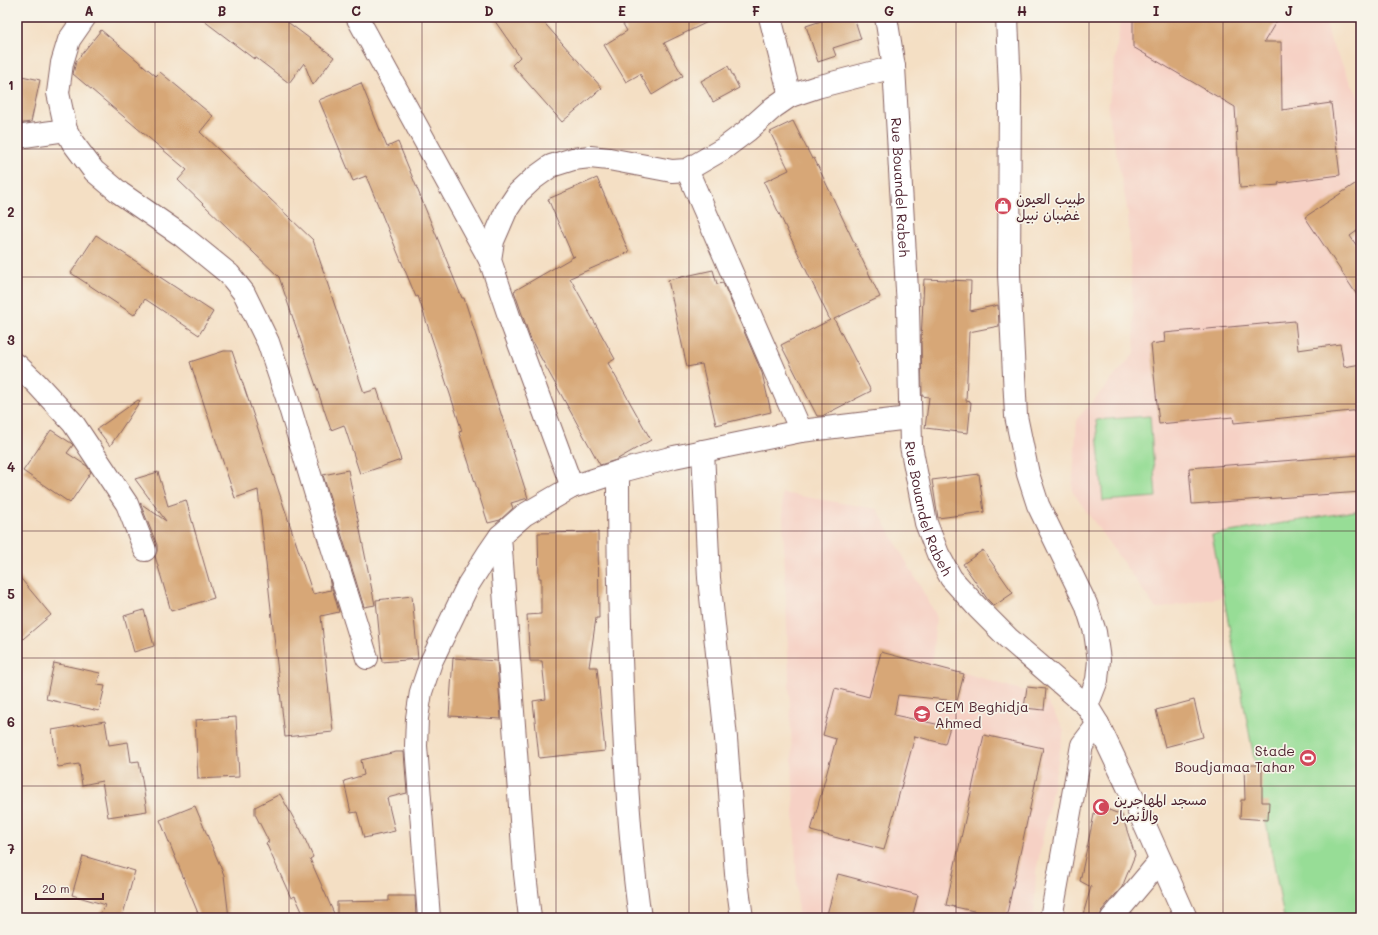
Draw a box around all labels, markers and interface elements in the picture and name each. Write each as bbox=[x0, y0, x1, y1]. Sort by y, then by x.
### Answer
text: A bbox=[84, 2, 94, 19]
text: B bbox=[218, 2, 227, 19]
text: C bbox=[351, 2, 361, 19]
text: D bbox=[484, 2, 494, 19]
text: E bbox=[618, 2, 626, 19]
text: F bbox=[752, 2, 760, 19]
text: G bbox=[884, 2, 894, 19]
text: H bbox=[1017, 2, 1027, 19]
text: I bbox=[1153, 2, 1160, 19]
text: J bbox=[1285, 2, 1293, 19]
text: 1 bbox=[8, 76, 14, 93]
street label: Rue Bouandel Rabeh bbox=[887, 117, 915, 258]
place label: طبيب العيون غضبان نبيل bbox=[1016, 189, 1085, 224]
shop icon: طبيب العيون غضبان نبيل bbox=[993, 196, 1013, 216]
text: 2 bbox=[7, 203, 15, 220]
text: 3 bbox=[7, 331, 15, 348]
street label: Rue Bouandel Rabeh bbox=[901, 441, 957, 579]
text: 4 bbox=[7, 458, 15, 475]
text: 5 bbox=[7, 585, 15, 602]
place label: CEM Beghidja Ahmed bbox=[935, 697, 1029, 732]
school or university icon: CEM Beghidja Ahmed bbox=[912, 704, 932, 724]
text: 6 bbox=[7, 713, 15, 730]
place label: Stade Boudjamaa Tahar bbox=[1175, 741, 1295, 776]
sports icon: Stade Boudjamaa Tahar bbox=[1298, 748, 1318, 768]
place label: مسجد المهاجرين والأنصار bbox=[1113, 790, 1207, 825]
mosque icon: مسجد المهاجرين والأنصار bbox=[1091, 797, 1111, 817]
text: 7 bbox=[7, 840, 15, 857]
scale bar bbox=[36, 875, 103, 901]
text: 20 m bbox=[42, 880, 70, 896]

